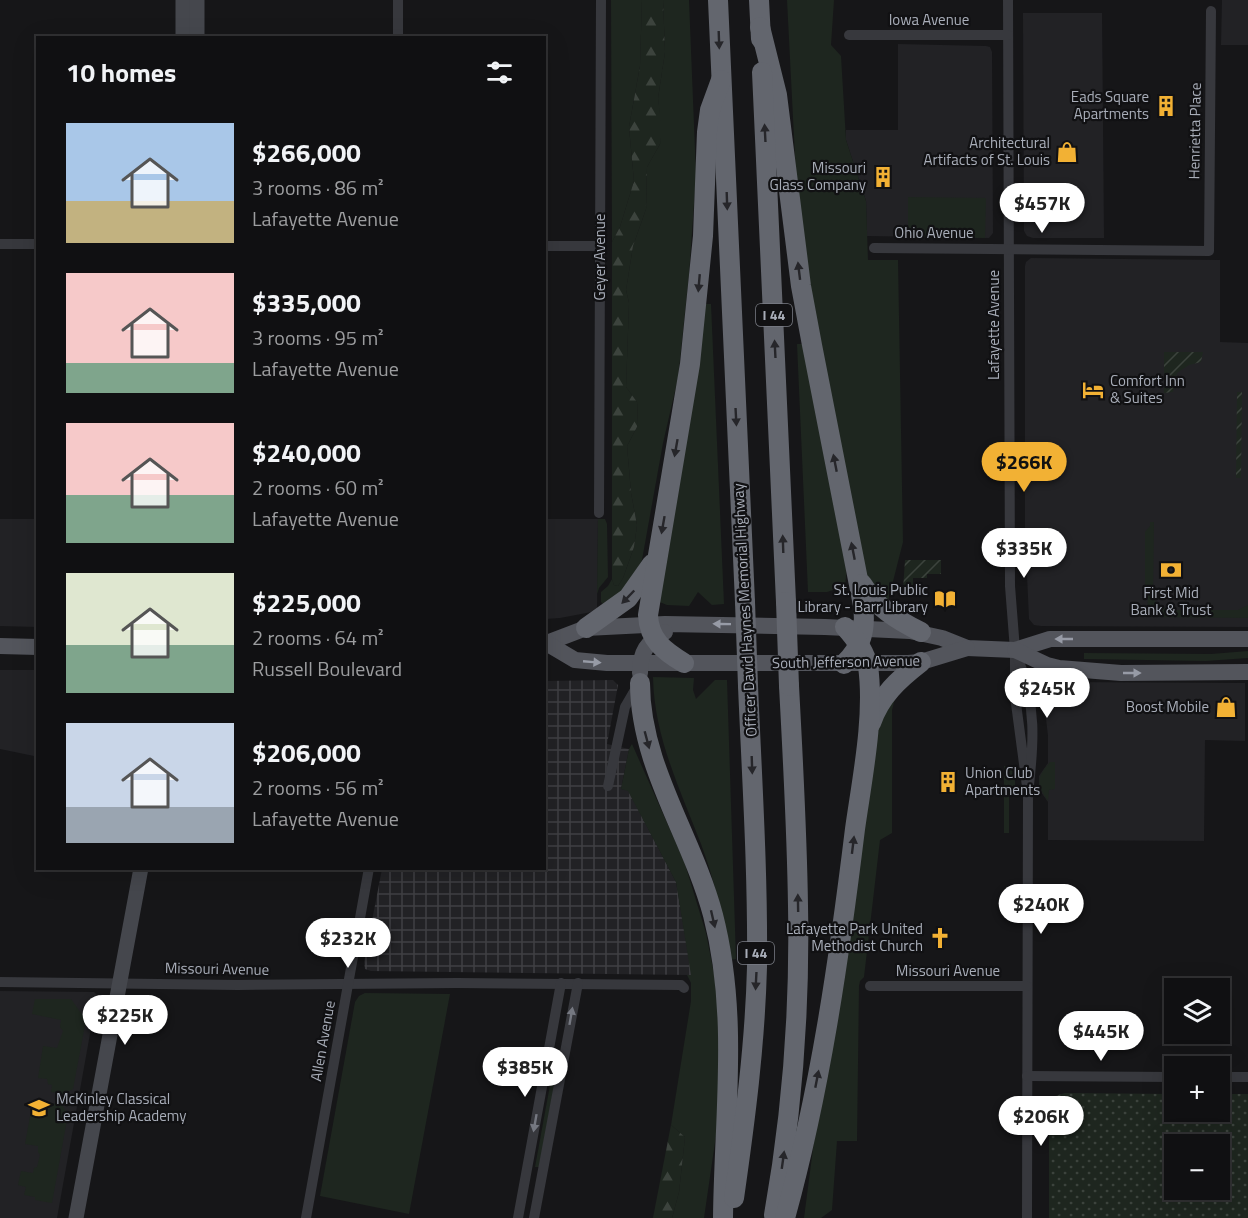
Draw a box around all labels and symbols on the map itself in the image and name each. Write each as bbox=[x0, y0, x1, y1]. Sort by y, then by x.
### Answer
street label: Iowa Avenue bbox=[889, 8, 969, 31]
one-way arrow bbox=[715, 30, 724, 49]
street label: Henrietta Place bbox=[1182, 82, 1207, 180]
place label: Eads Square Apartments bbox=[1071, 85, 1149, 125]
building icon: Eads Square Apartments bbox=[1154, 94, 1178, 118]
one-way arrow bbox=[761, 124, 770, 143]
place label: Architectural Artifacts of St. Louis bbox=[924, 131, 1050, 171]
shop icon: Architectural Artifacts of St. Louis bbox=[1055, 140, 1079, 164]
place label: Missouri Glass Company bbox=[769, 156, 866, 196]
building icon: Missouri Glass Company bbox=[871, 165, 895, 189]
pin: $457K bbox=[1000, 183, 1084, 234]
one-way arrow bbox=[722, 192, 731, 211]
street label: Geyer Avenue bbox=[588, 214, 611, 300]
street label: Ohio Avenue bbox=[894, 221, 974, 244]
one-way arrow bbox=[795, 261, 804, 280]
street label: Lafayette Avenue bbox=[982, 270, 1005, 380]
one-way arrow bbox=[694, 273, 704, 292]
road number: I 44 bbox=[756, 304, 792, 326]
one-way arrow bbox=[771, 340, 780, 359]
place label: Comfort Inn & Suites bbox=[1110, 369, 1185, 409]
hotel icon: Comfort Inn & Suites bbox=[1081, 378, 1105, 402]
one-way arrow bbox=[731, 407, 740, 426]
one-way arrow bbox=[671, 439, 680, 458]
pin: $266K bbox=[982, 442, 1066, 493]
one-way arrow bbox=[830, 453, 839, 472]
street label: Officer David Haynes Memorial Highway bbox=[726, 483, 763, 737]
one-way arrow bbox=[658, 516, 667, 535]
pin: $335K bbox=[982, 528, 1066, 579]
one-way arrow bbox=[779, 534, 788, 553]
one-way arrow bbox=[848, 541, 857, 560]
bank icon: First Mid Bank & Trust bbox=[1159, 558, 1183, 582]
place label: St. Louis Public Library - Barr Library bbox=[797, 578, 928, 618]
place label: First Mid Bank & Trust bbox=[1131, 581, 1212, 621]
library icon: St. Louis Public Library - Barr Library bbox=[933, 587, 957, 611]
one-way arrow bbox=[621, 589, 635, 604]
one-way arrow bbox=[713, 619, 732, 629]
one-way arrow bbox=[1054, 634, 1073, 644]
street label: South Jefferson Avenue bbox=[772, 649, 920, 674]
one-way arrow bbox=[582, 657, 601, 667]
pin: $245K bbox=[1005, 668, 1089, 719]
one-way arrow bbox=[1123, 668, 1142, 678]
place label: Boost Mobile bbox=[1126, 695, 1209, 718]
shop icon: Boost Mobile bbox=[1214, 695, 1238, 719]
one-way arrow bbox=[643, 732, 652, 750]
one-way arrow bbox=[747, 756, 756, 775]
place label: Union Club Apartments bbox=[965, 761, 1040, 801]
building icon: Union Club Apartments bbox=[936, 770, 960, 794]
one-way arrow bbox=[849, 835, 858, 854]
pin: $240K bbox=[999, 884, 1083, 935]
one-way arrow bbox=[793, 893, 803, 912]
one-way arrow bbox=[709, 910, 719, 928]
place label: Lafayette Park United Methodist Church bbox=[786, 917, 923, 957]
pin: $232K bbox=[306, 918, 390, 969]
church icon: Lafayette Park United Methodist Church bbox=[928, 926, 952, 950]
road number: I 44 bbox=[738, 942, 774, 964]
street label: Missouri Avenue bbox=[165, 956, 269, 981]
street label: Missouri Avenue bbox=[896, 959, 1000, 982]
one-way arrow bbox=[751, 972, 760, 991]
pin: $225K bbox=[83, 995, 167, 1046]
street label: Allen Avenue bbox=[304, 999, 341, 1083]
one-way arrow bbox=[567, 1006, 576, 1025]
pin: $445K bbox=[1059, 1011, 1143, 1062]
pin: $385K bbox=[483, 1047, 567, 1098]
one-way arrow bbox=[813, 1069, 822, 1088]
place label: McKinley Classical Leadership Academy bbox=[56, 1087, 187, 1127]
school or university icon: McKinley Classical Leadership Academy bbox=[27, 1096, 51, 1120]
pin: $206K bbox=[999, 1096, 1083, 1147]
one-way arrow bbox=[530, 1114, 539, 1133]
one-way arrow bbox=[778, 1151, 787, 1170]

